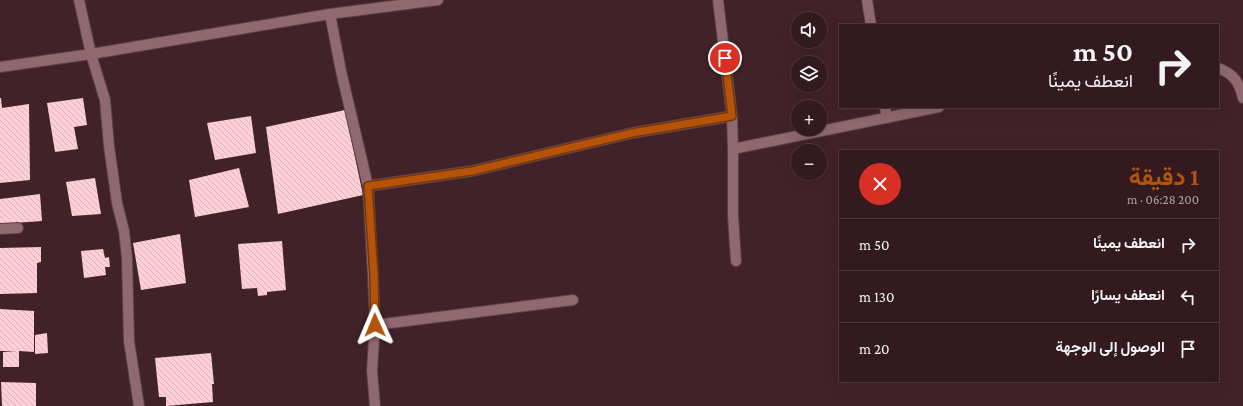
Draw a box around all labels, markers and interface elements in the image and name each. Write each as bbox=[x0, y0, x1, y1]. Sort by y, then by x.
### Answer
map controls bbox=[791, 12, 827, 180]
button: sound bbox=[791, 12, 827, 48]
text: 50 m bbox=[1073, 36, 1133, 67]
icon: right bbox=[1147, 40, 1199, 92]
pin bbox=[708, 41, 742, 75]
icon: arrive bbox=[714, 47, 736, 69]
button: layers bbox=[791, 56, 827, 92]
text: انعطف يمينًا bbox=[1048, 71, 1133, 91]
button: + bbox=[791, 100, 827, 136]
button: − bbox=[791, 144, 827, 180]
button: close bbox=[859, 163, 901, 205]
text: 1 دقيقة bbox=[1129, 163, 1199, 190]
text: 200 m · 06:28 bbox=[1127, 192, 1199, 207]
icon: right bbox=[1177, 234, 1199, 256]
text: انعطف يمينًا bbox=[1093, 235, 1165, 251]
text: 50 m bbox=[859, 237, 889, 253]
icon: left bbox=[1177, 286, 1199, 308]
text: انعطف يسارًا bbox=[1091, 287, 1165, 303]
text: 130 m bbox=[859, 289, 894, 305]
position arrow bbox=[354, 304, 396, 346]
icon: arrive bbox=[1177, 338, 1199, 360]
text: الوصول إلى الوجهة bbox=[1056, 339, 1165, 355]
text: 20 m bbox=[859, 341, 890, 357]

